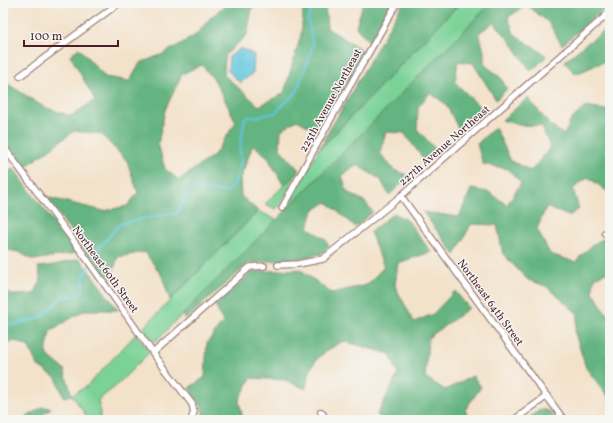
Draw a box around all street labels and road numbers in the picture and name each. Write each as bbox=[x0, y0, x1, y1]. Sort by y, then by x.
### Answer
street label: 225th Avenue Northeast bbox=[297, 46, 366, 155]
street label: 227th Avenue Northeast bbox=[396, 102, 494, 190]
street label: Northeast 60th Street bbox=[68, 223, 142, 317]
street label: Northeast 64th Street bbox=[453, 256, 526, 349]

